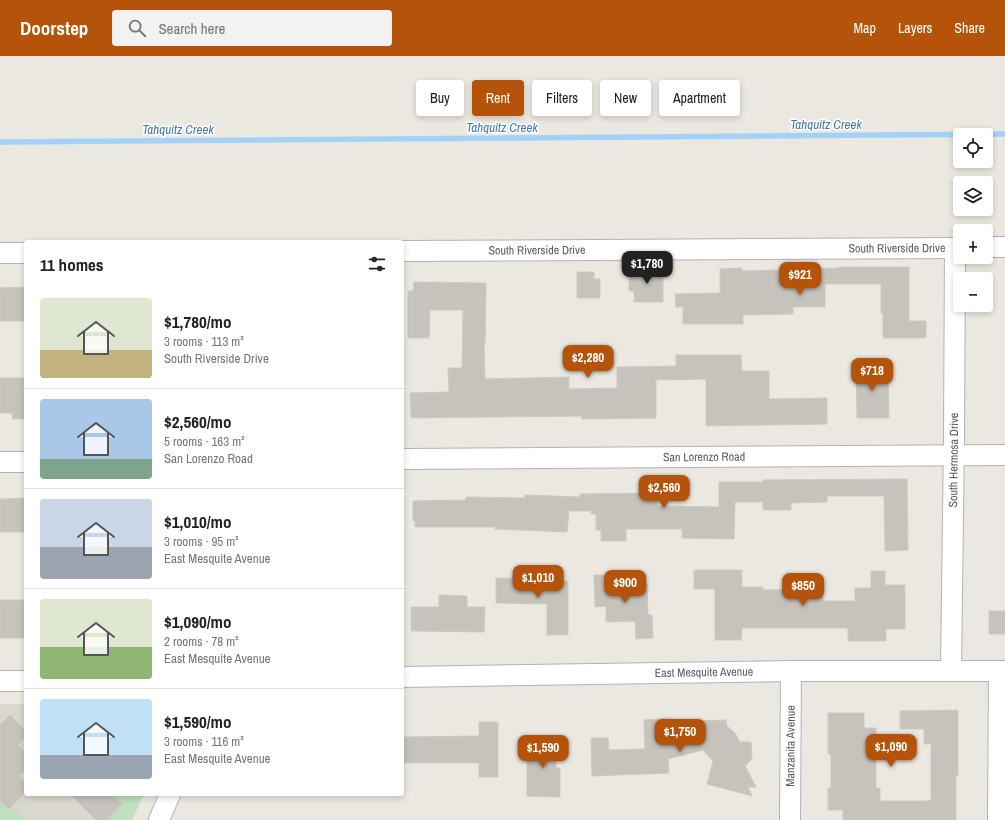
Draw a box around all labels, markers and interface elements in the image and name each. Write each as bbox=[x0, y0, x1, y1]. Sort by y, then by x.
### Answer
search box bbox=[112, 10, 392, 46]
text: Doorstep bbox=[20, 15, 88, 41]
icon: search bbox=[126, 17, 148, 39]
text: Search here bbox=[158, 18, 225, 39]
text: Map bbox=[854, 19, 876, 37]
text: Layers bbox=[898, 19, 932, 37]
text: Share bbox=[954, 19, 985, 37]
chip: Buy bbox=[416, 80, 464, 116]
chip: Rent bbox=[472, 80, 524, 116]
chip: Filters bbox=[532, 80, 592, 116]
chip: New bbox=[600, 80, 651, 116]
chip: Apartment bbox=[659, 80, 740, 116]
water label: Tahquitz Creek bbox=[790, 116, 862, 133]
water label: Tahquitz Creek bbox=[466, 119, 538, 136]
water label: Tahquitz Creek bbox=[142, 121, 214, 138]
map controls bbox=[953, 128, 993, 312]
button: locate bbox=[953, 128, 993, 168]
button: layers bbox=[953, 176, 993, 216]
button: + bbox=[953, 224, 993, 264]
street label: South Riverside Drive bbox=[848, 240, 946, 257]
street label: South Riverside Drive bbox=[488, 242, 586, 259]
pin: $1,780 bbox=[614, 251, 680, 285]
text: 11 homes bbox=[40, 253, 104, 276]
icon: filters bbox=[366, 253, 388, 275]
text: $1,780 bbox=[631, 255, 663, 272]
pin: $921 bbox=[776, 262, 824, 296]
text: $921 bbox=[788, 266, 812, 283]
button: − bbox=[953, 272, 993, 312]
text: $1,780/mo bbox=[164, 310, 231, 333]
icon: home bbox=[72, 314, 120, 362]
text: 3 rooms · 113 m² bbox=[164, 333, 244, 350]
pin: $2,280 bbox=[555, 345, 621, 379]
text: $2,280 bbox=[572, 349, 604, 366]
text: South Riverside Drive bbox=[164, 350, 269, 367]
pin: $718 bbox=[848, 358, 896, 392]
text: $718 bbox=[860, 362, 884, 379]
text: $2,560/mo bbox=[164, 410, 231, 433]
street label: South Hermosa Drive bbox=[945, 413, 962, 508]
icon: home bbox=[72, 415, 120, 463]
text: 5 rooms · 163 m² bbox=[164, 433, 245, 450]
street label: San Lorenzo Road bbox=[663, 449, 745, 465]
text: San Lorenzo Road bbox=[164, 450, 253, 467]
pin: $2,560 bbox=[631, 475, 697, 509]
text: $2,560 bbox=[648, 479, 680, 496]
text: $1,010/mo bbox=[164, 510, 231, 533]
icon: home bbox=[72, 515, 120, 563]
text: 3 rooms · 95 m² bbox=[164, 533, 239, 550]
text: East Mesquite Avenue bbox=[164, 550, 271, 567]
pin: $1,010 bbox=[505, 565, 571, 599]
text: $1,010 bbox=[522, 569, 554, 586]
pin: $900 bbox=[601, 570, 649, 604]
pin: $850 bbox=[779, 573, 827, 607]
text: $900 bbox=[613, 574, 637, 591]
text: $850 bbox=[791, 577, 815, 594]
text: $1,090/mo bbox=[164, 610, 231, 633]
icon: home bbox=[72, 615, 120, 663]
text: 2 rooms · 78 m² bbox=[164, 633, 239, 650]
text: East Mesquite Avenue bbox=[164, 650, 271, 667]
street label: East Mesquite Avenue bbox=[655, 664, 753, 681]
street label: Manzanita Avenue bbox=[782, 705, 799, 787]
text: $1,590/mo bbox=[164, 710, 231, 733]
icon: home bbox=[72, 715, 120, 763]
pin: $1,750 bbox=[647, 719, 713, 753]
text: $1,750 bbox=[664, 723, 696, 740]
text: 3 rooms · 116 m² bbox=[164, 733, 244, 750]
pin: $1,090 bbox=[858, 734, 924, 768]
pin: $1,590 bbox=[510, 735, 576, 769]
text: $1,090 bbox=[875, 738, 907, 755]
text: $1,590 bbox=[527, 739, 559, 756]
text: East Mesquite Avenue bbox=[164, 750, 271, 767]

